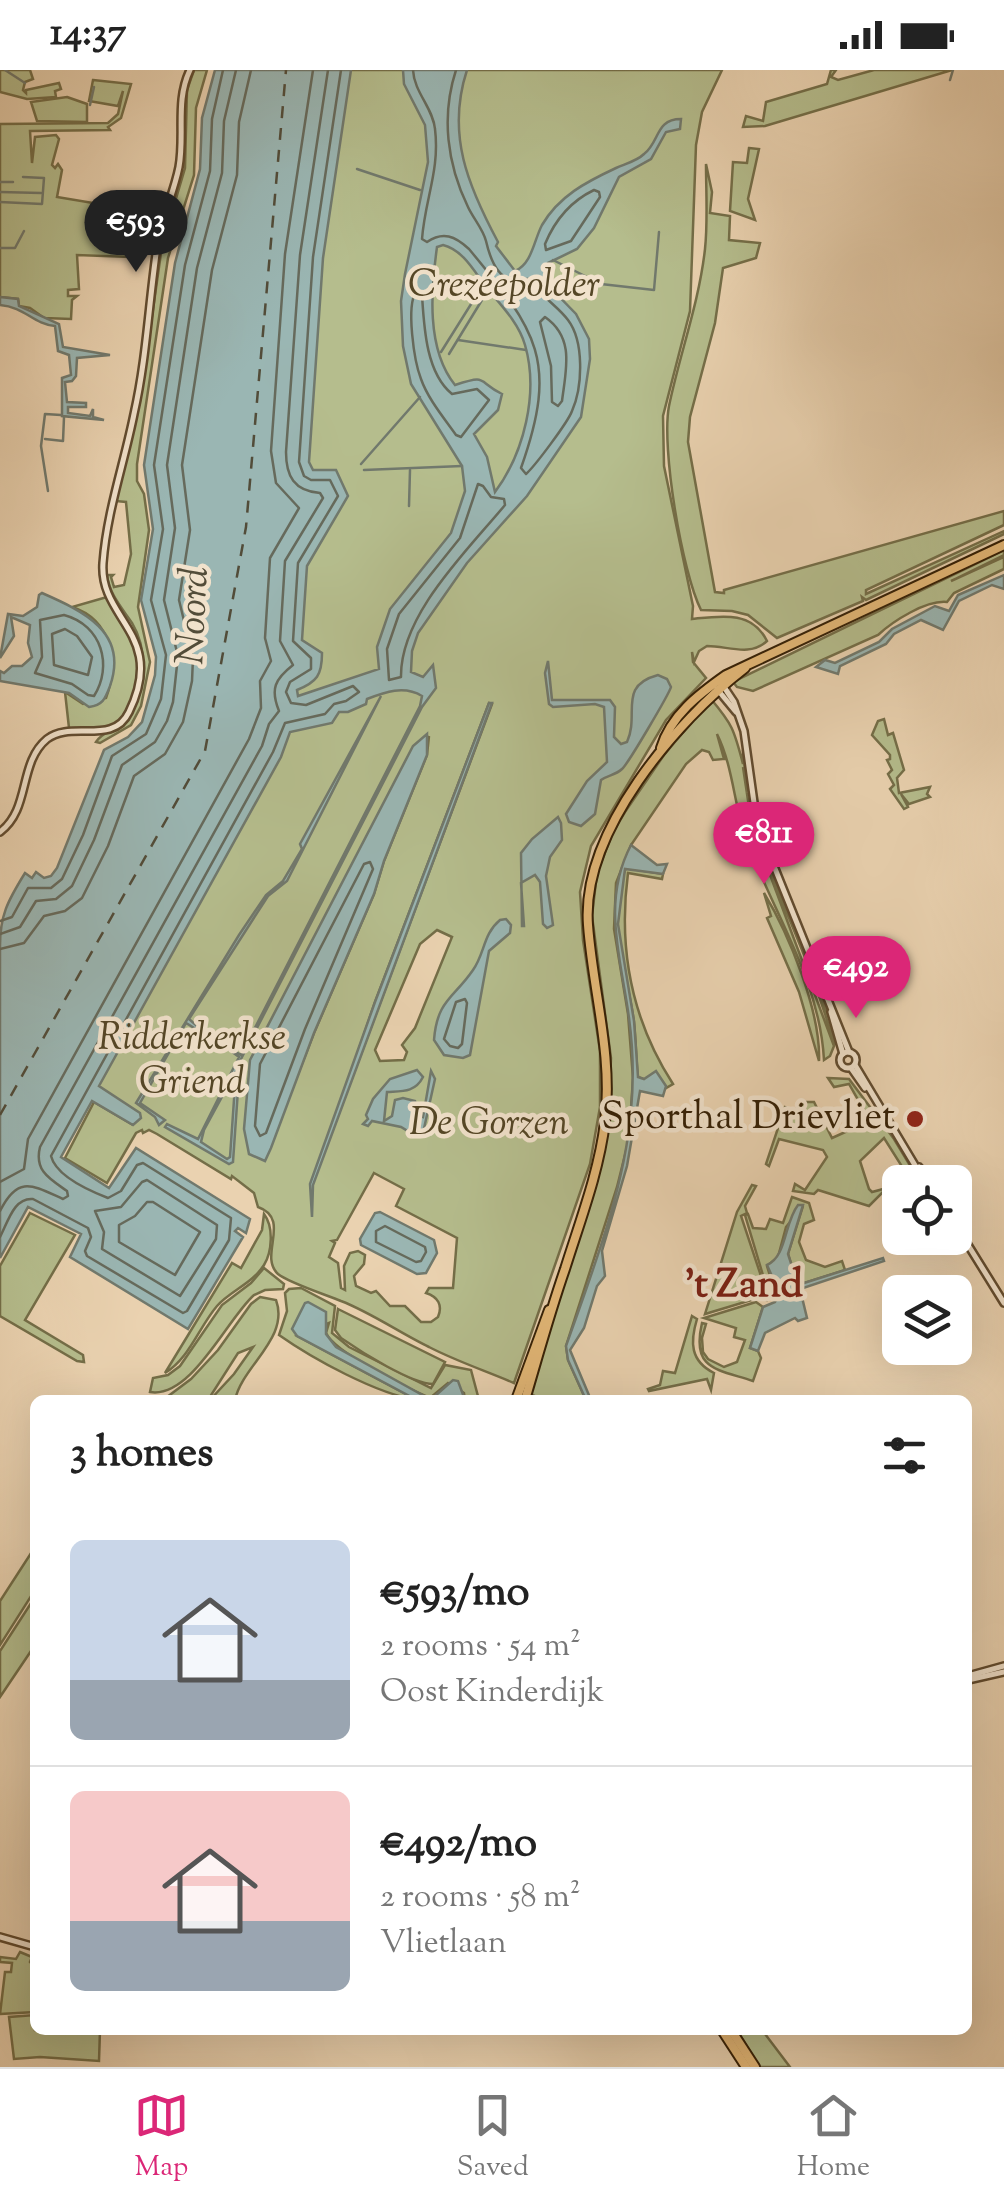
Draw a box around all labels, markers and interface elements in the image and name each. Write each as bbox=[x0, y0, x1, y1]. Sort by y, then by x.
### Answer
text: 14:37 bbox=[50, 8, 126, 62]
pin: €593 bbox=[77, 190, 195, 275]
text: €593 bbox=[106, 199, 166, 245]
park label: Crezéepolder bbox=[408, 260, 600, 314]
water label: Noord bbox=[164, 566, 226, 666]
pin: €811 bbox=[705, 802, 823, 887]
text: €811 bbox=[735, 811, 793, 857]
pin: €492 bbox=[797, 936, 915, 1021]
text: €492 bbox=[824, 945, 888, 991]
park label: Ridderkerkse Griend bbox=[98, 1013, 286, 1111]
place label: Sporthal Drievliet bbox=[601, 1092, 895, 1146]
park label: De Gorzen bbox=[409, 1098, 569, 1152]
marker: Sporthal Drievliet bbox=[904, 1108, 926, 1130]
map controls bbox=[882, 1165, 972, 1365]
button: locate bbox=[882, 1165, 972, 1255]
district label: 't Zand bbox=[685, 1258, 804, 1315]
button: layers bbox=[882, 1275, 972, 1365]
text: 3 homes bbox=[70, 1425, 214, 1485]
icon: filters bbox=[877, 1428, 932, 1483]
text: €593/mo bbox=[380, 1564, 529, 1624]
icon: home bbox=[150, 1580, 270, 1700]
text: 2 rooms · 54 m² bbox=[380, 1624, 581, 1670]
text: Oost Kinderdijk bbox=[380, 1670, 604, 1716]
text: €492/mo bbox=[380, 1815, 537, 1875]
icon: home bbox=[150, 1831, 270, 1951]
text: 2 rooms · 58 m² bbox=[380, 1875, 581, 1921]
text: Vlietlaan bbox=[380, 1921, 507, 1967]
tab: Map bbox=[134, 2088, 189, 2188]
tab: Saved bbox=[457, 2088, 529, 2188]
tab: Home bbox=[797, 2088, 870, 2188]

